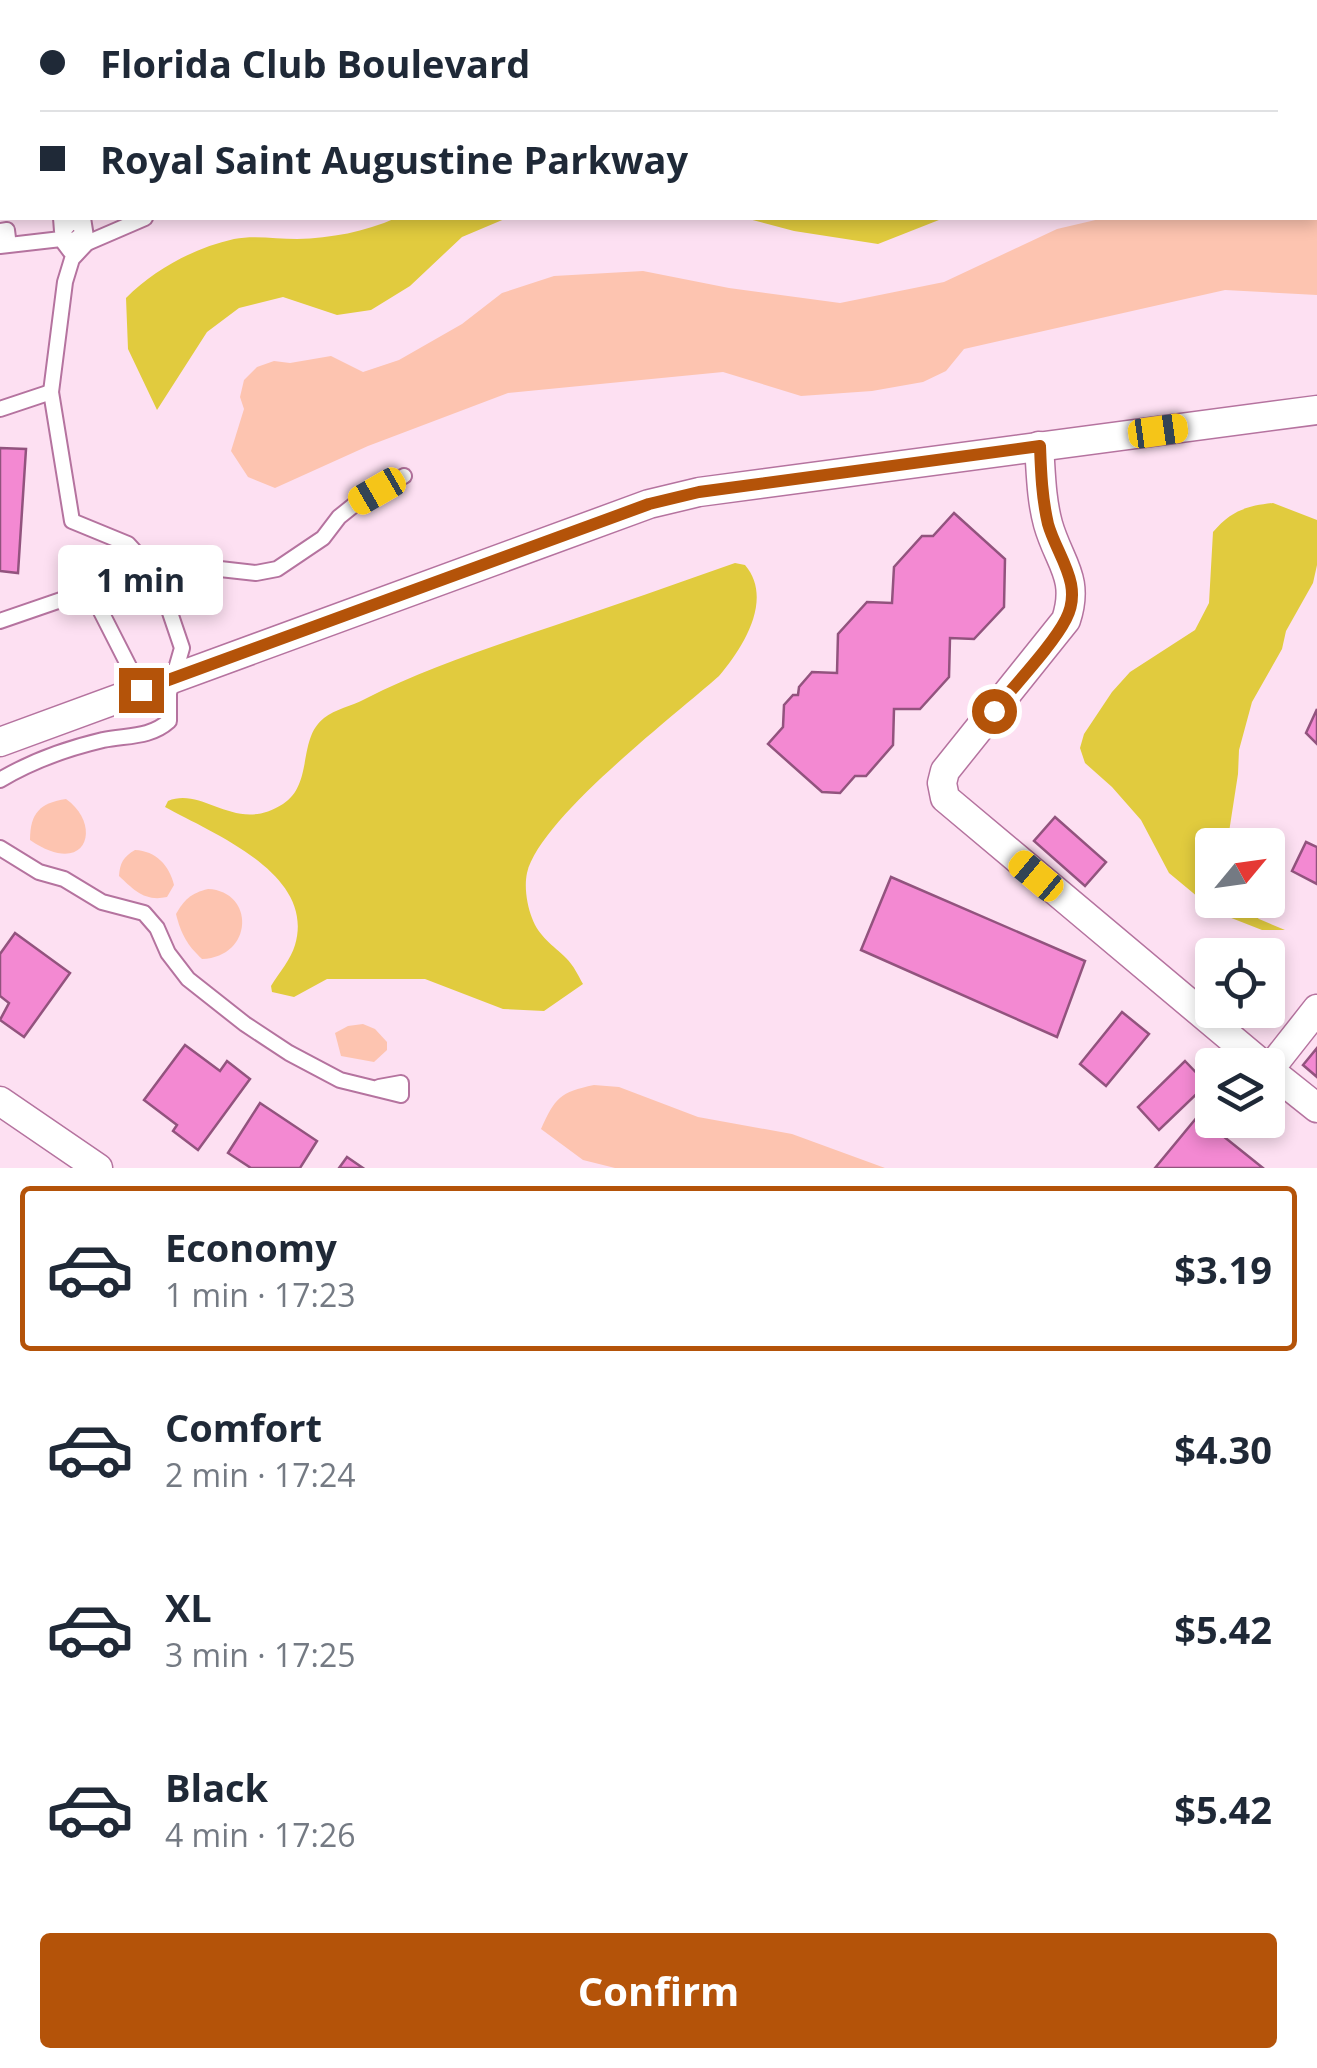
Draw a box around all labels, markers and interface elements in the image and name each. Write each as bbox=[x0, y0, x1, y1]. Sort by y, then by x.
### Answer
text: Florida Club Boulevard bbox=[100, 37, 530, 89]
text: Royal Saint Augustine Parkway bbox=[100, 133, 688, 185]
car bbox=[1126, 412, 1190, 450]
car bbox=[344, 463, 410, 519]
callout: 1 min bbox=[58, 545, 224, 615]
text: 1 min bbox=[96, 558, 185, 601]
route end bbox=[119, 668, 164, 713]
route start bbox=[972, 689, 1017, 734]
north arrow bbox=[1195, 828, 1285, 918]
map controls bbox=[1195, 828, 1285, 1138]
car bbox=[1003, 845, 1069, 907]
button: locate bbox=[1195, 938, 1285, 1028]
button: layers bbox=[1195, 1048, 1285, 1138]
text: Economy bbox=[165, 1221, 337, 1273]
icon: car bbox=[45, 1224, 135, 1314]
text: $3.19 bbox=[1174, 1243, 1272, 1295]
text: 1 min · 17:23 bbox=[165, 1273, 356, 1316]
text: Comfort bbox=[165, 1401, 322, 1453]
icon: car bbox=[45, 1404, 135, 1494]
text: $4.30 bbox=[1174, 1423, 1272, 1475]
text: 2 min · 17:24 bbox=[165, 1453, 356, 1496]
text: XL bbox=[165, 1581, 212, 1633]
icon: car bbox=[45, 1584, 135, 1674]
text: $5.42 bbox=[1174, 1603, 1272, 1655]
text: 3 min · 17:25 bbox=[165, 1633, 356, 1676]
text: Black bbox=[165, 1761, 268, 1813]
icon: car bbox=[45, 1764, 135, 1854]
text: $5.42 bbox=[1174, 1783, 1272, 1835]
text: 4 min · 17:26 bbox=[165, 1813, 356, 1856]
button: Confirm bbox=[40, 1933, 1277, 2048]

